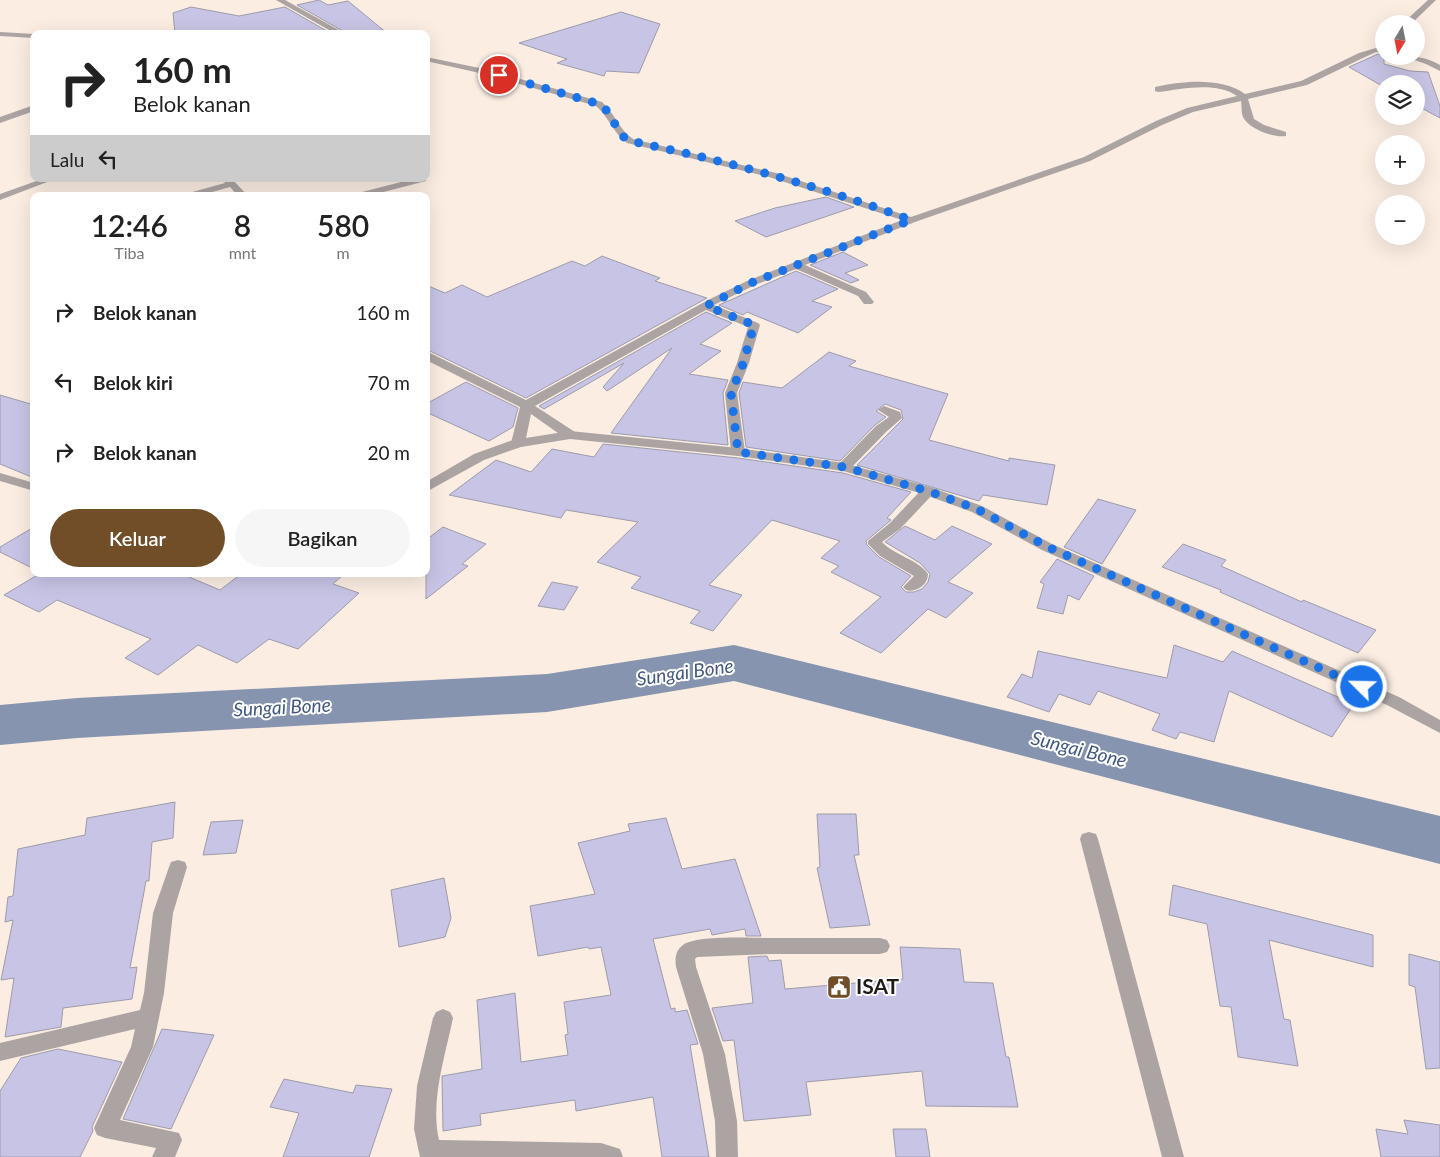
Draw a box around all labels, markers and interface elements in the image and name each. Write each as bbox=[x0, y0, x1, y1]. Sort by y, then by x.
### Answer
north arrow bbox=[1375, 15, 1425, 65]
map controls bbox=[1375, 15, 1425, 245]
text: 160 m bbox=[133, 48, 232, 90]
icon: right bbox=[50, 50, 115, 115]
pin bbox=[478, 54, 520, 96]
icon: arrive bbox=[485, 61, 513, 89]
button: layers bbox=[1375, 75, 1425, 125]
text: Belok kanan bbox=[133, 90, 251, 117]
button: + bbox=[1375, 135, 1425, 185]
icon: left bbox=[94, 145, 122, 173]
text: Lalu bbox=[50, 148, 84, 171]
button: − bbox=[1375, 195, 1425, 245]
text: 12:46 bbox=[91, 207, 168, 243]
text: 8 bbox=[234, 207, 251, 243]
text: 580 bbox=[317, 207, 369, 243]
text: Tiba bbox=[114, 243, 144, 262]
text: mnt bbox=[229, 243, 256, 262]
text: m bbox=[337, 243, 350, 262]
icon: right bbox=[50, 298, 78, 326]
text: Belok kanan bbox=[93, 301, 197, 324]
text: 160 m bbox=[356, 301, 410, 324]
icon: left bbox=[50, 368, 78, 396]
text: Belok kiri bbox=[93, 371, 173, 394]
text: 70 m bbox=[367, 371, 410, 394]
icon: right bbox=[50, 438, 78, 466]
text: Belok kanan bbox=[93, 441, 197, 464]
text: 20 m bbox=[367, 441, 410, 464]
button: Keluar bbox=[50, 509, 225, 567]
button: Bagikan bbox=[235, 509, 410, 567]
water label: Sungai Bone bbox=[635, 653, 735, 690]
position arrow bbox=[1335, 660, 1387, 712]
water label: Sungai Bone bbox=[233, 692, 331, 721]
water label: Sungai Bone bbox=[1029, 726, 1129, 771]
place label: ISAT bbox=[856, 973, 900, 998]
public building icon: ISAT bbox=[826, 974, 852, 1000]

